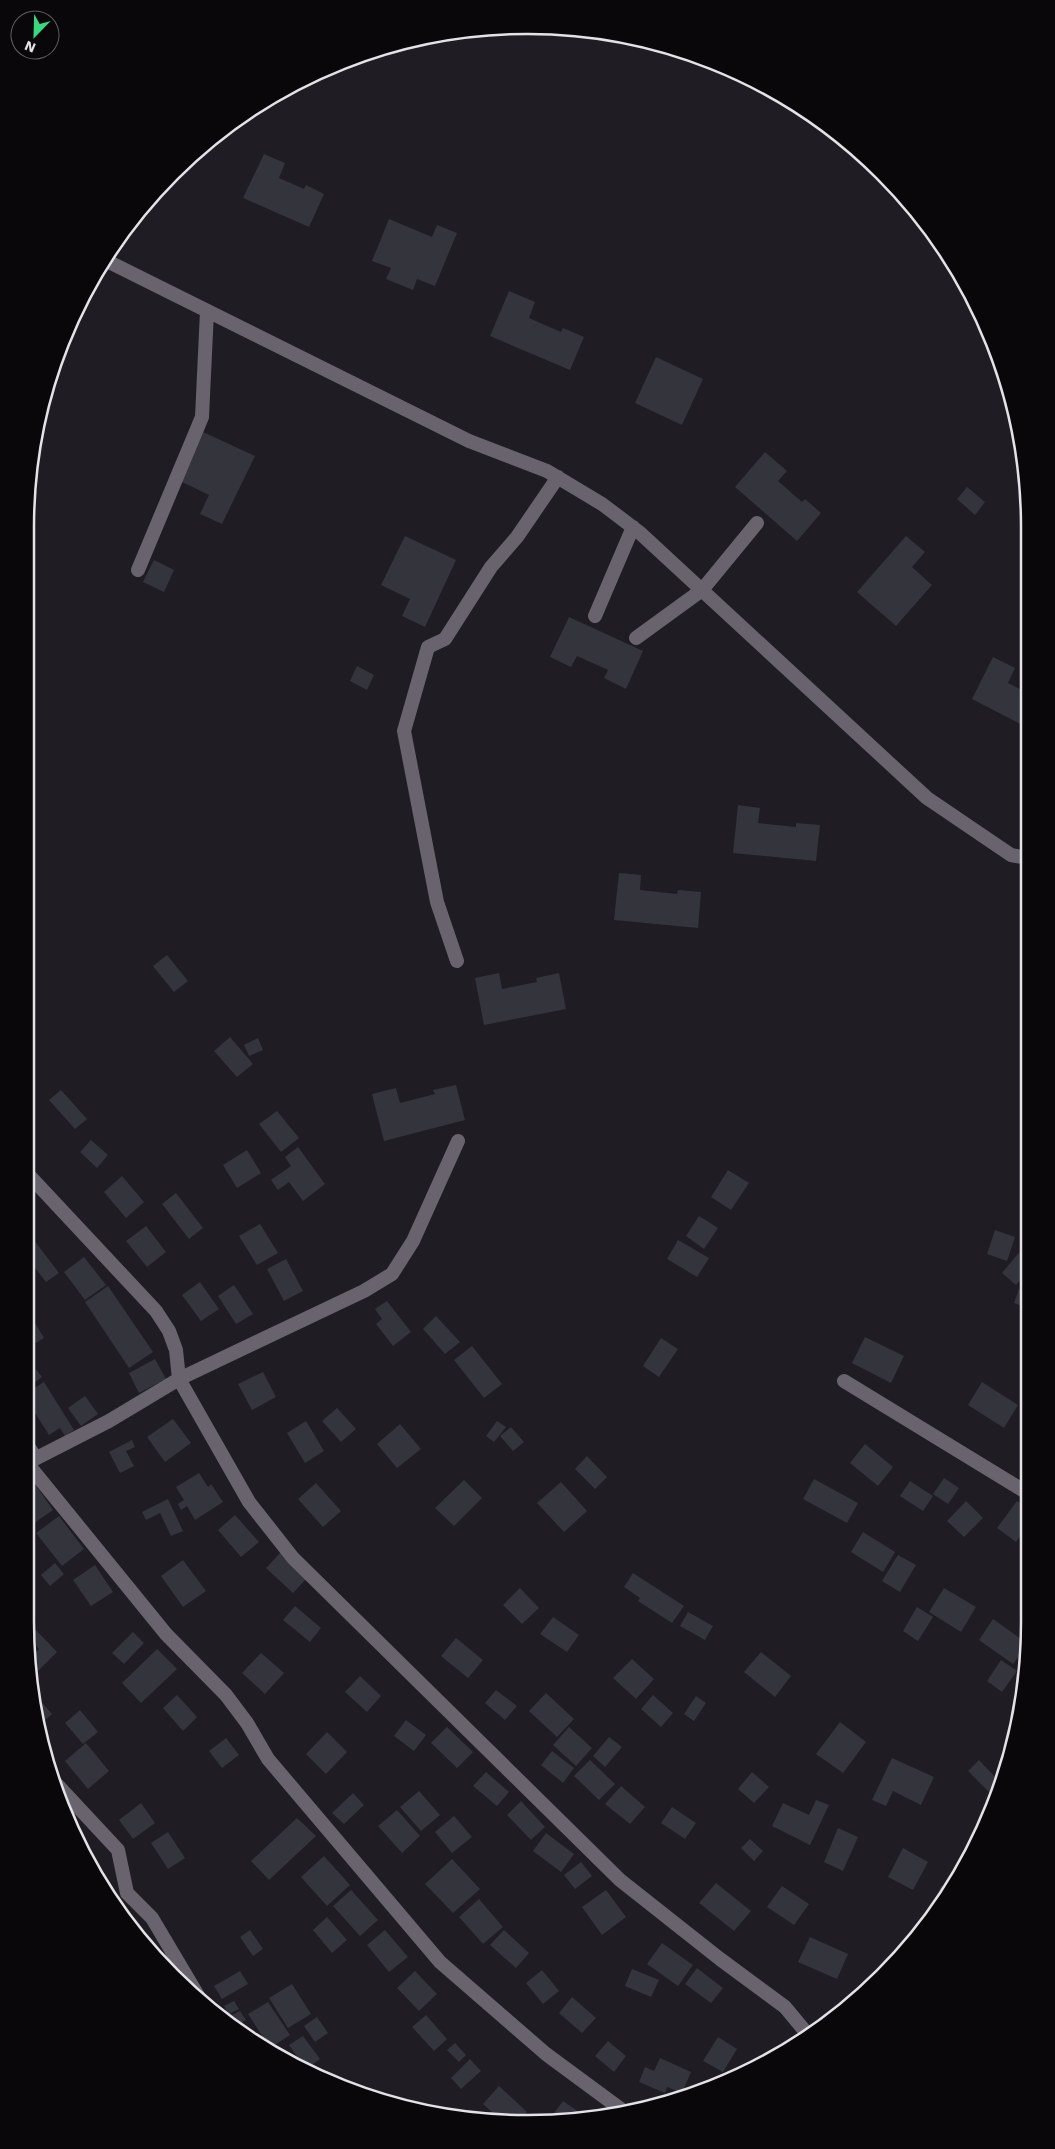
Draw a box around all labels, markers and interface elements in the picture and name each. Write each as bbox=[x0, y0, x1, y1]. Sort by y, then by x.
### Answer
north arrow bbox=[10, 10, 60, 60]
text: N bbox=[22, 38, 38, 56]

